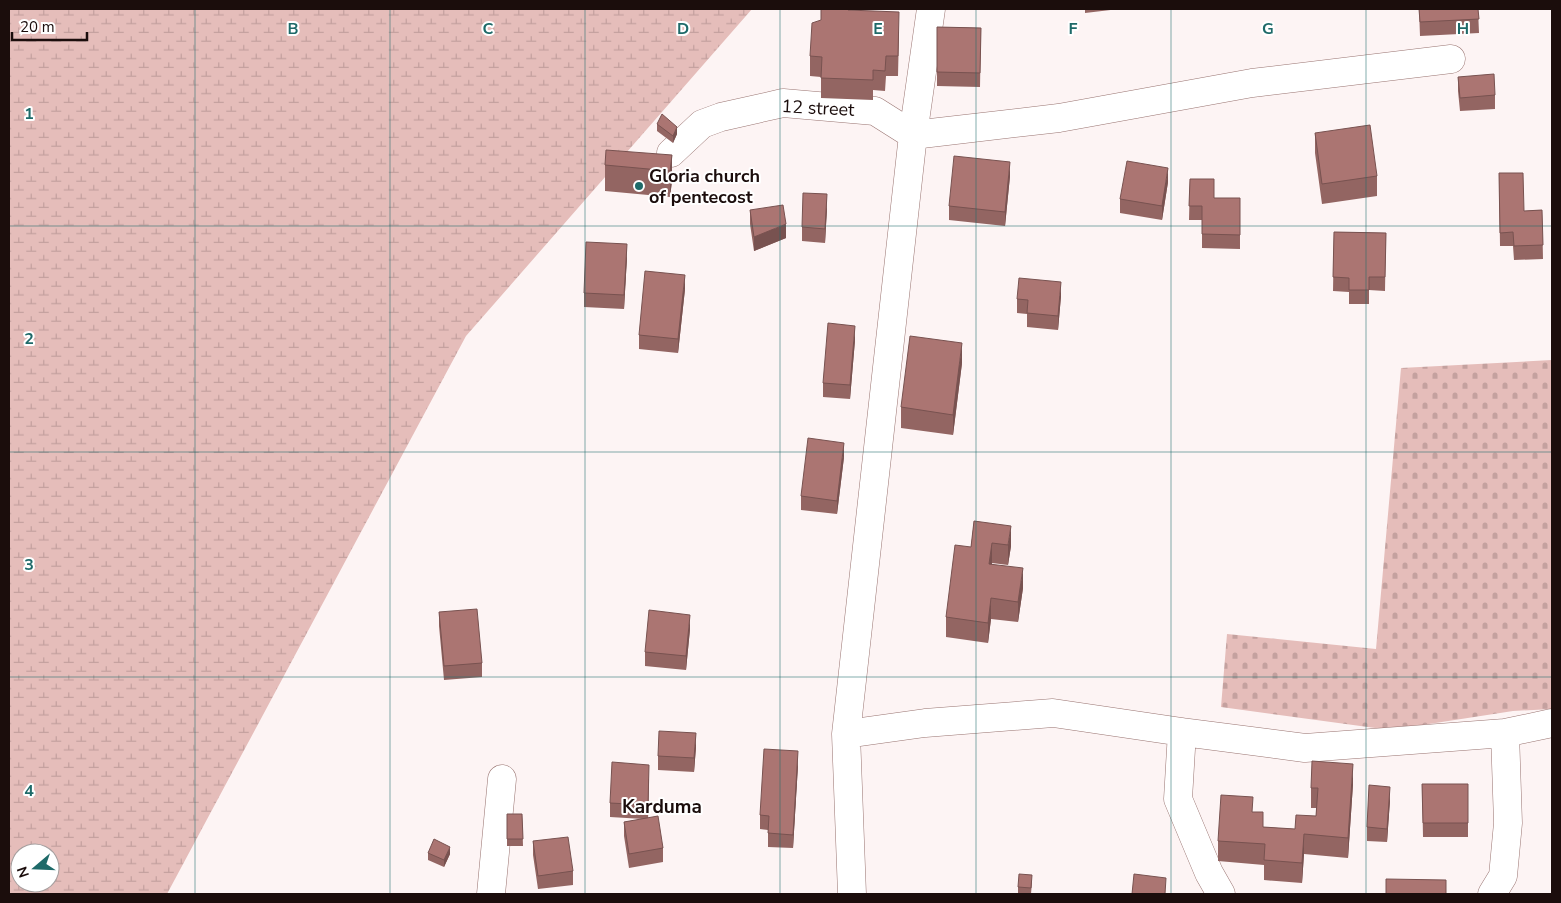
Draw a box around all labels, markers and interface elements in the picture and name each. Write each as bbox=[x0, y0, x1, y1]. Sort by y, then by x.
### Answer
scale bar bbox=[12, 10, 88, 42]
text: 20 m bbox=[20, 17, 55, 37]
text: B bbox=[287, 18, 299, 40]
text: C bbox=[483, 18, 494, 40]
text: D bbox=[677, 18, 689, 40]
text: E bbox=[873, 18, 883, 40]
text: F bbox=[1069, 18, 1078, 40]
text: G bbox=[1262, 18, 1274, 40]
text: H bbox=[1457, 18, 1469, 40]
street label: 12 street bbox=[781, 94, 856, 122]
text: 1 bbox=[24, 103, 34, 125]
place label: Gloria church of pentecost bbox=[649, 164, 760, 209]
marker: Gloria church of pentecost bbox=[633, 180, 645, 192]
text: 2 bbox=[24, 328, 34, 350]
text: 3 bbox=[24, 554, 34, 576]
text: 4 bbox=[24, 780, 34, 802]
district label: Karduma bbox=[622, 794, 702, 820]
north arrow bbox=[10, 843, 60, 893]
text: N bbox=[12, 864, 34, 880]

